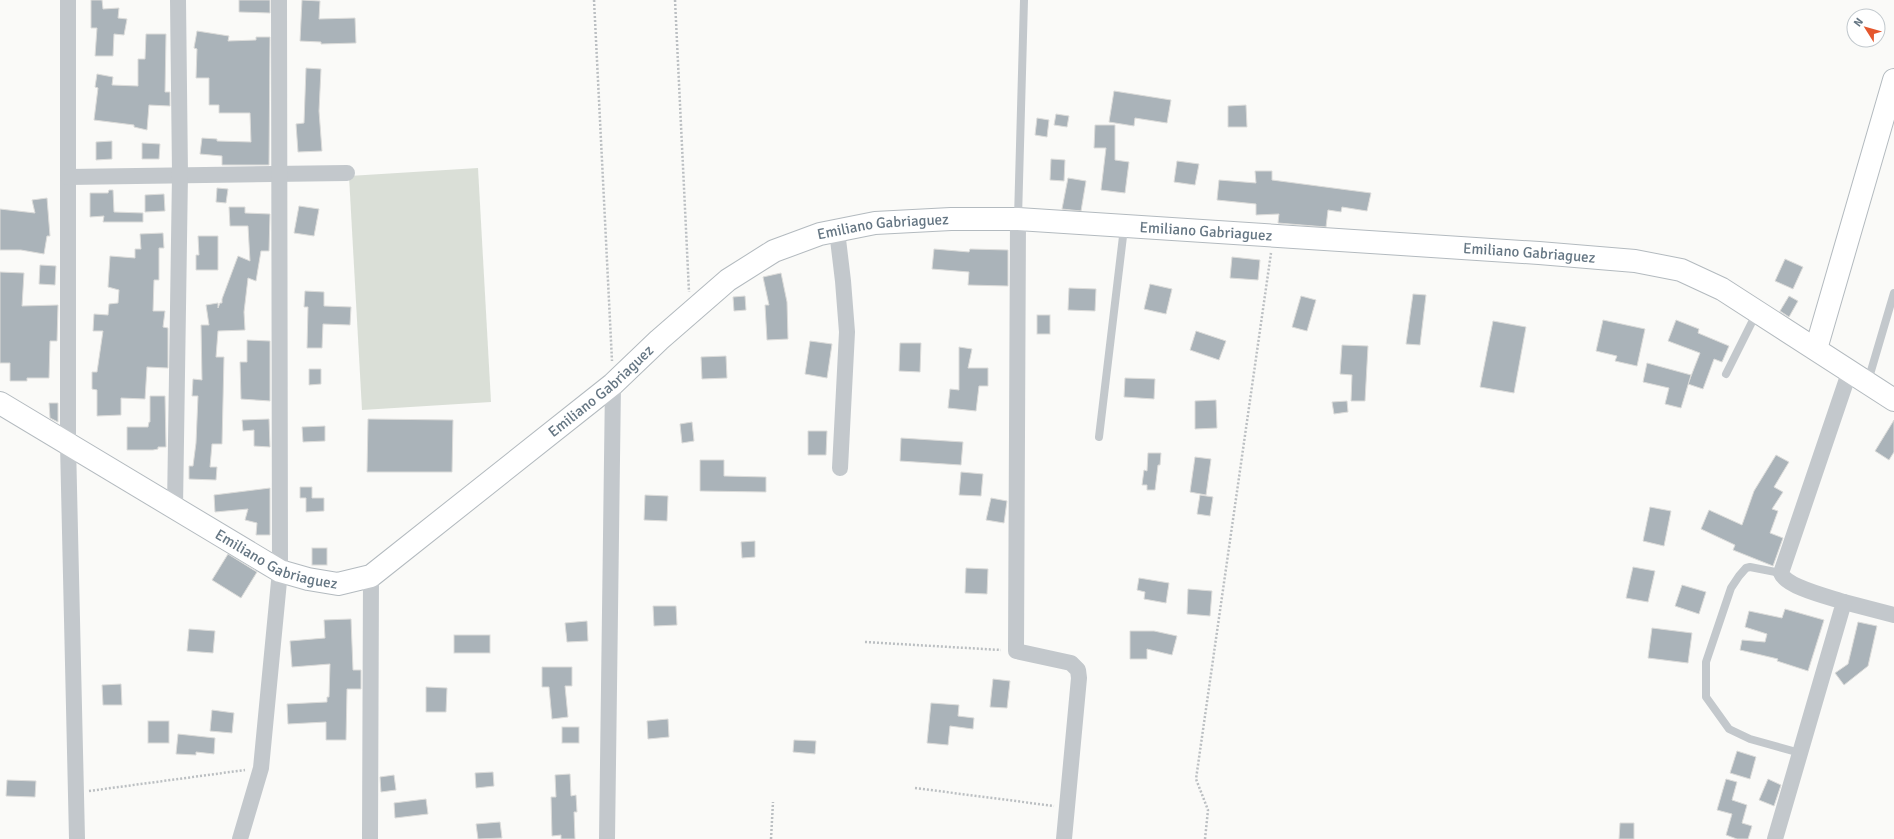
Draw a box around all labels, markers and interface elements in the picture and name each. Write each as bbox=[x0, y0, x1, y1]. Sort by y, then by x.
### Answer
north arrow bbox=[1846, 8, 1886, 48]
text: N bbox=[1851, 15, 1866, 29]
street label: Emiliano Gabriaguez bbox=[815, 210, 950, 243]
street label: Emiliano Gabriaguez bbox=[1139, 218, 1273, 245]
street label: Emiliano Gabriaguez bbox=[1462, 239, 1596, 267]
street label: Emiliano Gabriaguez bbox=[544, 341, 657, 441]
street label: Emiliano Gabriaguez bbox=[212, 525, 339, 593]

